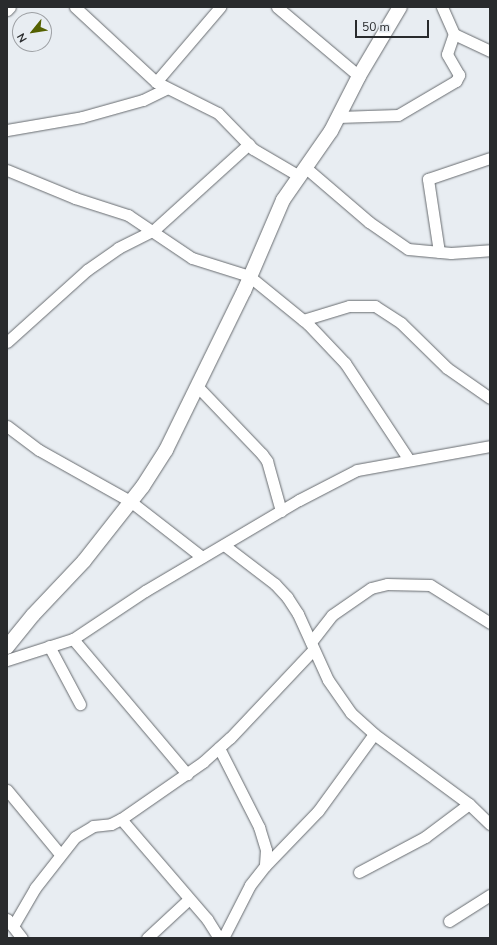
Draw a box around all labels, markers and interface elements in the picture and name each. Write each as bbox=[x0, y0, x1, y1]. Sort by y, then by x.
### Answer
north arrow bbox=[12, 12, 52, 52]
scale bar bbox=[357, 12, 431, 38]
text: 50 m bbox=[362, 19, 390, 35]
text: N bbox=[13, 30, 31, 45]

